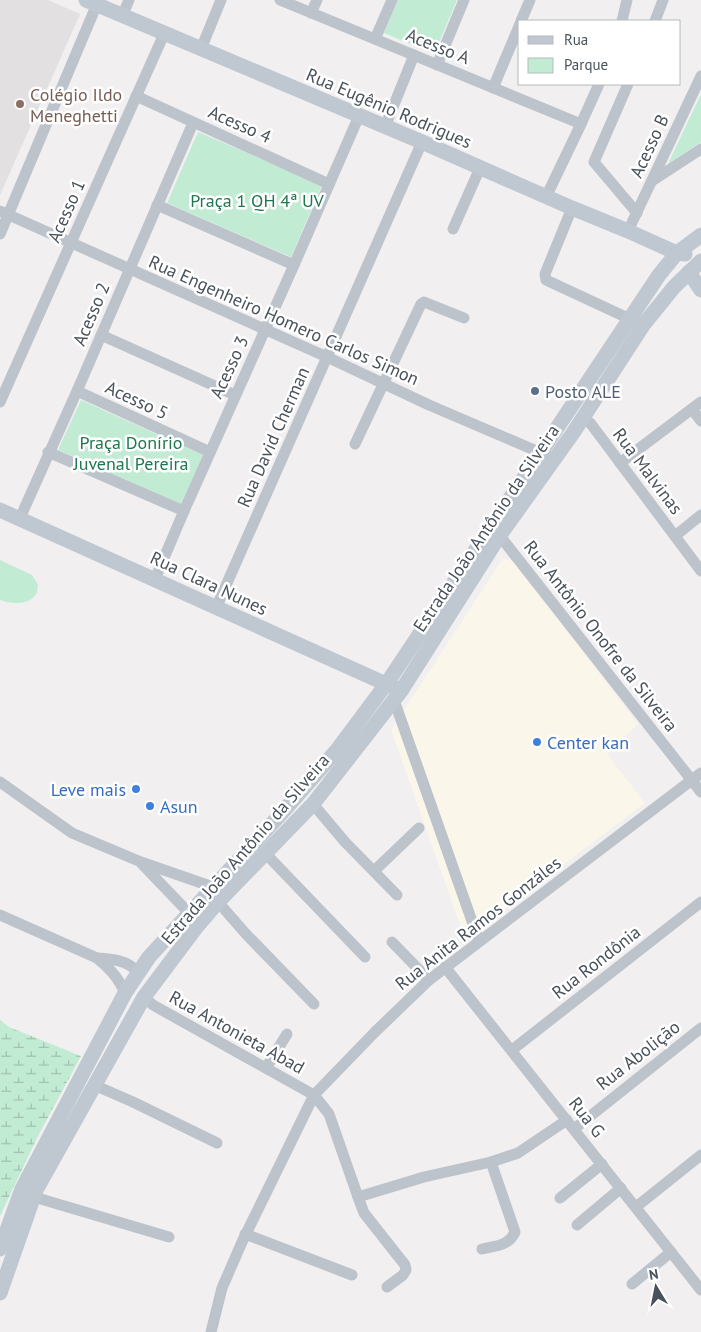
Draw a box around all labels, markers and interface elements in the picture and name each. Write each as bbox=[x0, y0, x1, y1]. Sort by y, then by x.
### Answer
legend bbox=[518, 20, 681, 85]
street label: Acesso A bbox=[403, 23, 474, 69]
text: Rua bbox=[564, 30, 588, 49]
text: Parque bbox=[564, 55, 608, 74]
street label: Rua Eugênio Rodrigues bbox=[303, 63, 475, 153]
place label: Colégio Ildo Meneghetti bbox=[30, 83, 122, 127]
marker: Colégio Ildo Meneghetti bbox=[14, 98, 26, 110]
street label: Acesso 4 bbox=[205, 100, 275, 148]
street label: Acesso B bbox=[624, 111, 674, 181]
street label: Acesso 1 bbox=[42, 176, 90, 246]
park label: Praça 1 QH 4ª UV bbox=[190, 189, 325, 212]
street label: Rua Engenheiro Homero Carlos Simon bbox=[145, 250, 423, 390]
street label: Acesso 2 bbox=[67, 279, 115, 349]
street label: Acesso 3 bbox=[205, 332, 253, 402]
street label: Rua David Cherman bbox=[232, 363, 314, 511]
street label: Acesso 5 bbox=[102, 376, 172, 424]
place label: Posto ALE bbox=[545, 380, 621, 403]
marker: Posto ALE bbox=[529, 385, 541, 397]
street label: Estrada João Antônio da Silveira bbox=[408, 420, 564, 636]
street label: Rua Malvinas bbox=[608, 423, 688, 519]
park label: Praça Donírio Juvenal Pereira bbox=[72, 431, 189, 475]
street label: Rua Antônio Onofre da Silveira bbox=[519, 536, 683, 736]
street label: Rua Clara Nunes bbox=[147, 546, 271, 620]
place label: Center kan bbox=[547, 731, 629, 754]
marker: Center kan bbox=[531, 736, 543, 748]
street label: Estrada João Antônio da Silveira bbox=[156, 749, 334, 949]
place label: Leve mais bbox=[51, 778, 126, 801]
marker: Leve mais bbox=[130, 783, 142, 795]
place label: Asun bbox=[160, 795, 198, 818]
marker: Asun bbox=[144, 800, 156, 812]
street label: Rua Anita Ramos Gonzáles bbox=[391, 851, 565, 995]
street label: Rua Rondônia bbox=[547, 920, 645, 1004]
street label: Rua Antonieta Abad bbox=[165, 985, 309, 1079]
street label: Rua Abolição bbox=[591, 1015, 685, 1095]
street label: Rua G bbox=[564, 1092, 610, 1142]
north arrow bbox=[631, 1262, 681, 1312]
text: N bbox=[648, 1265, 660, 1284]

